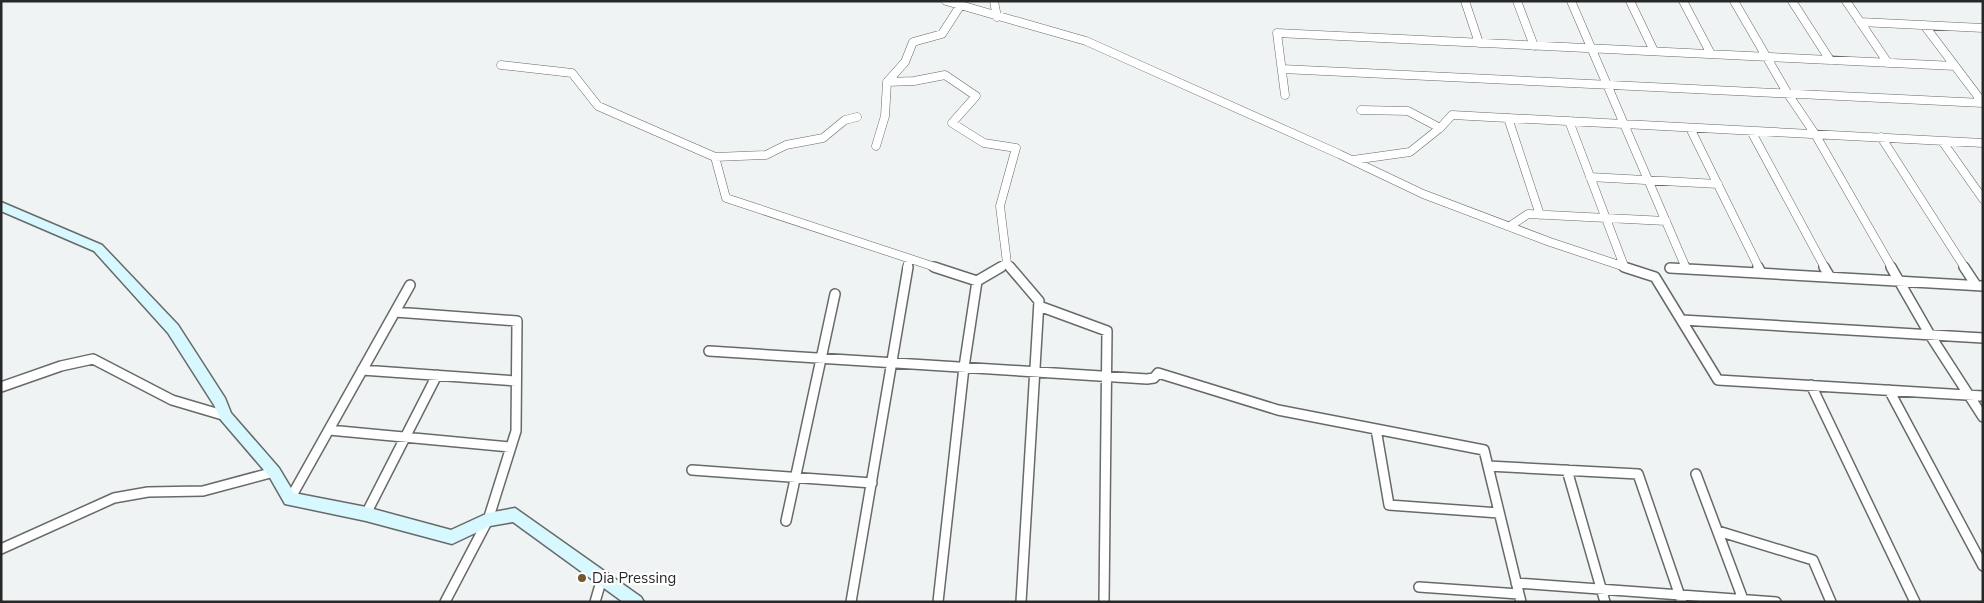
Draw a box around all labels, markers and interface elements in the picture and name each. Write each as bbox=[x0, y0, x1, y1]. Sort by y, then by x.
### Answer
place label: Dia Pressing bbox=[592, 568, 676, 588]
marker: Dia Pressing bbox=[576, 572, 588, 584]

